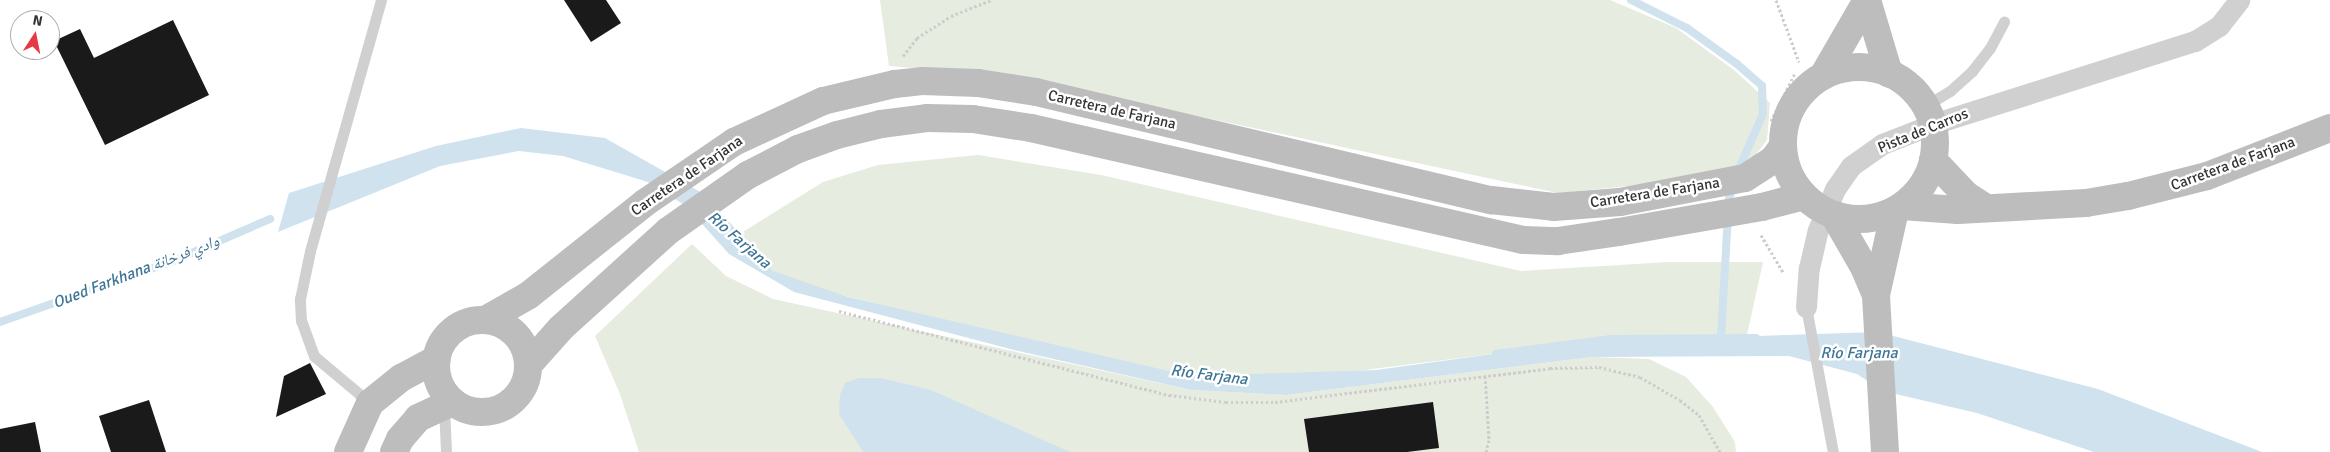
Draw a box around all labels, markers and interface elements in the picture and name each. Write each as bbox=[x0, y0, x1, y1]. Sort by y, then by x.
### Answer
north arrow bbox=[10, 10, 60, 60]
text: N bbox=[31, 11, 44, 30]
street label: Carretera de Farjana bbox=[1046, 87, 1178, 133]
street label: Pista de Carros bbox=[1875, 105, 1971, 157]
street label: Carretera de Farjana bbox=[628, 132, 746, 220]
street label: Carretera de Farjana bbox=[2168, 133, 2298, 195]
street label: Carretera de Farjana bbox=[1589, 174, 1721, 212]
water label: Río Farjana bbox=[704, 207, 774, 273]
water label: Oued Farkhana وادي فرخانة bbox=[50, 231, 222, 313]
water label: Río Farjana bbox=[1820, 343, 1898, 363]
water label: Río Farjana bbox=[1169, 361, 1249, 389]

